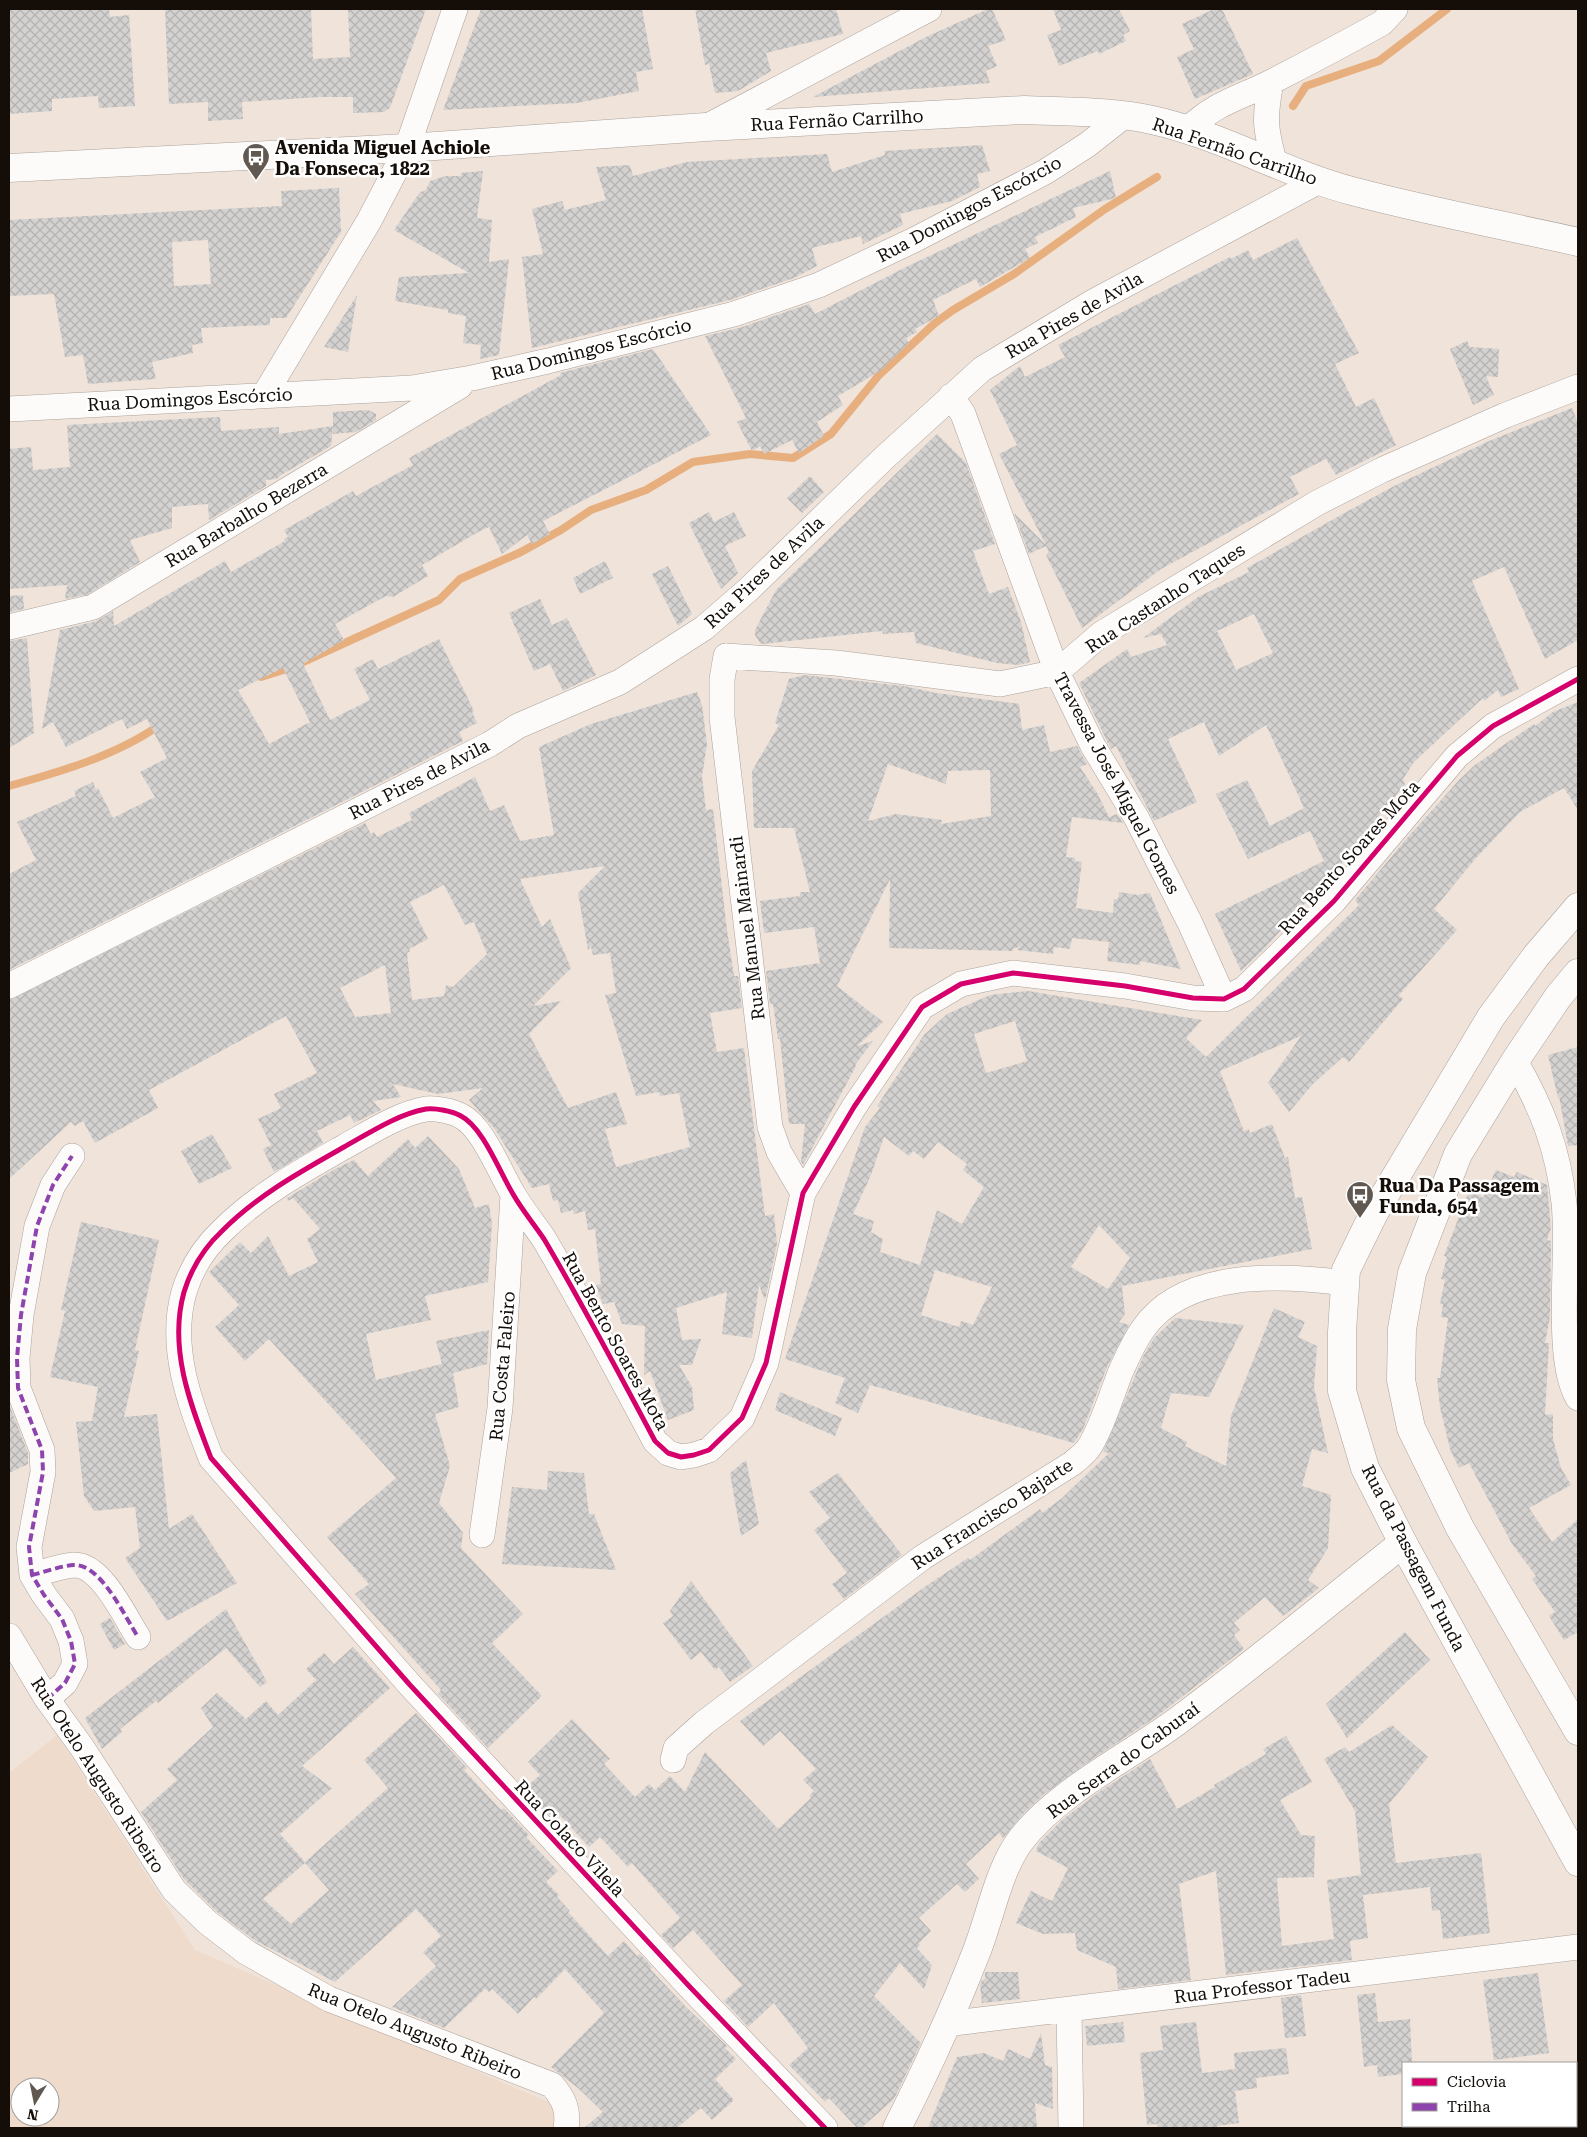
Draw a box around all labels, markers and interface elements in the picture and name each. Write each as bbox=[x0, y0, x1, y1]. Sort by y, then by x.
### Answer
street label: Rua Fernão Carrilho bbox=[750, 105, 924, 135]
street label: Rua Fernão Carrilho bbox=[1150, 113, 1320, 189]
place label: Avenida Miguel Achiole Da Fonseca, 1822 bbox=[275, 137, 491, 179]
bus stop icon: Avenida Miguel Achiole Da Fonseca, 1822 bbox=[241, 142, 271, 181]
street label: Rua Domingos Escórcio bbox=[873, 151, 1065, 267]
street label: Rua Pires de Avila bbox=[1002, 267, 1146, 363]
street label: Rua Domingos Escórcio bbox=[489, 314, 693, 384]
street label: Rua Domingos Escórcio bbox=[87, 383, 293, 415]
street label: Rua Barbalho Bezerra bbox=[161, 458, 331, 572]
street label: Rua Pires de Avila bbox=[700, 511, 828, 632]
street label: Rua Castanho Taques bbox=[1082, 539, 1248, 657]
street label: Travessa José Miguel Gomes bbox=[1050, 669, 1184, 897]
street label: Rua Pires de Avila bbox=[345, 734, 493, 823]
street label: Rua Bento Soares Mota bbox=[1274, 775, 1424, 938]
street label: Rua Manuel Mainardi bbox=[725, 835, 769, 1021]
place label: Rua Da Passagem Funda, 654 bbox=[1379, 1175, 1540, 1217]
bus stop icon: Rua Da Passagem Funda, 654 bbox=[1345, 1180, 1375, 1219]
street label: Rua Bento Soares Mota bbox=[558, 1248, 674, 1434]
street label: Rua Costa Faleiro bbox=[485, 1290, 519, 1442]
street label: Rua Francisco Bajarte bbox=[908, 1454, 1077, 1574]
street label: Rua da Passagem Funda bbox=[1358, 1461, 1470, 1655]
street label: Rua Otelo Augusto Ribeiro bbox=[27, 1673, 169, 1877]
street label: Rua Serra do Caburaí bbox=[1043, 1697, 1204, 1822]
street label: Rua Colaco Vilela bbox=[511, 1775, 629, 1901]
street label: Rua Professor Tadeu bbox=[1173, 1965, 1351, 2007]
street label: Rua Otelo Augusto Ribeiro bbox=[305, 1978, 525, 2084]
legend bbox=[1402, 2062, 1577, 2127]
text: Ciclovia bbox=[1447, 2073, 1506, 2091]
north arrow bbox=[10, 2077, 60, 2127]
text: Trilha bbox=[1447, 2098, 1490, 2116]
text: N bbox=[26, 2106, 39, 2124]

